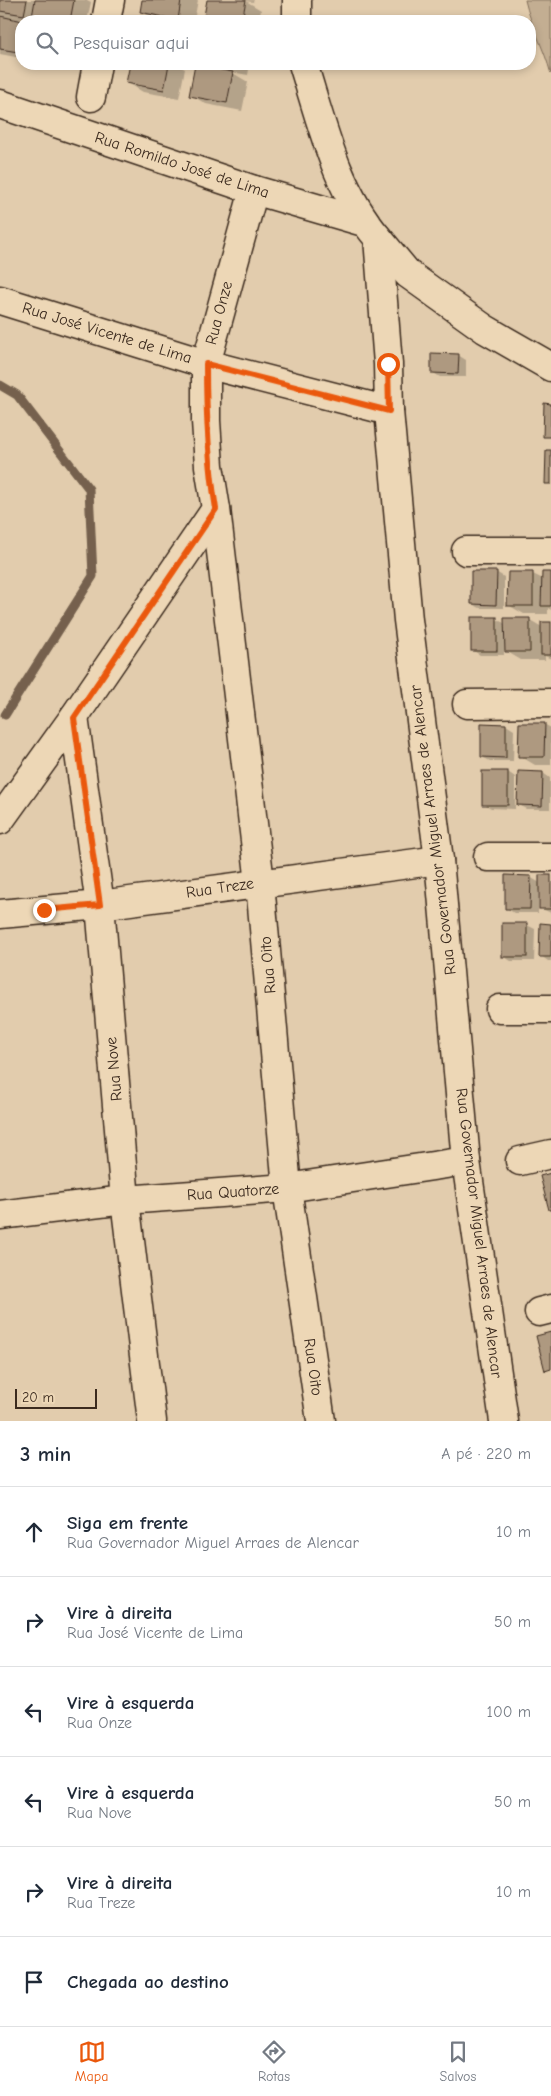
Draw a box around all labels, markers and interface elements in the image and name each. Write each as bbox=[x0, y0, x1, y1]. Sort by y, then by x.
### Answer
search box bbox=[15, 15, 536, 70]
icon: search bbox=[33, 29, 61, 57]
text: Pesquisar aqui bbox=[73, 32, 189, 54]
street label: Rua Romildo José de Lima bbox=[92, 128, 272, 202]
street label: Rua Onze bbox=[202, 279, 236, 347]
street label: Rua José Vicente de Lima bbox=[20, 299, 194, 367]
route start bbox=[377, 353, 400, 376]
street label: Rua Governador Miguel Arraes de Alencar bbox=[406, 683, 460, 976]
street label: Rua Treze bbox=[185, 874, 255, 902]
route end bbox=[33, 899, 56, 922]
street label: Rua Oito bbox=[257, 935, 279, 995]
street label: Rua Nove bbox=[102, 1036, 126, 1102]
street label: Rua Governador Miguel Arraes de Alencar bbox=[452, 1087, 506, 1380]
street label: Rua Quatorze bbox=[186, 1180, 280, 1204]
street label: Rua Oito bbox=[300, 1337, 326, 1397]
scale bar bbox=[15, 1386, 98, 1409]
text: 20 m bbox=[22, 1389, 54, 1406]
text: 3 min bbox=[20, 1442, 71, 1466]
text: A pé · 220 m bbox=[441, 1445, 531, 1463]
text: Siga em frente bbox=[67, 1512, 188, 1534]
icon: ahead bbox=[20, 1518, 48, 1546]
text: 10 m bbox=[496, 1523, 531, 1541]
text: Rua Governador Miguel Arraes de Alencar bbox=[67, 1534, 359, 1552]
text: Vire à direita bbox=[67, 1602, 172, 1624]
icon: right bbox=[20, 1608, 48, 1636]
text: 50 m bbox=[494, 1613, 531, 1631]
text: Rua José Vicente de Lima bbox=[67, 1624, 243, 1642]
text: Vire à esquerda bbox=[67, 1692, 194, 1714]
icon: left bbox=[20, 1698, 48, 1726]
text: 100 m bbox=[487, 1703, 531, 1721]
text: Rua Onze bbox=[67, 1714, 132, 1732]
text: Vire à esquerda bbox=[67, 1782, 194, 1804]
icon: left bbox=[20, 1788, 48, 1816]
text: 50 m bbox=[494, 1793, 531, 1811]
text: Rua Nove bbox=[67, 1804, 132, 1822]
text: Vire à direita bbox=[67, 1872, 172, 1894]
icon: right bbox=[20, 1878, 48, 1906]
text: 10 m bbox=[496, 1883, 531, 1901]
text: Rua Treze bbox=[67, 1894, 135, 1912]
icon: arrive bbox=[20, 1968, 48, 1996]
text: Chegada ao destino bbox=[67, 1971, 229, 1993]
tab: Mapa bbox=[75, 2038, 108, 2085]
tab: Rotas bbox=[258, 2038, 290, 2085]
tab: Salvos bbox=[439, 2038, 476, 2085]

